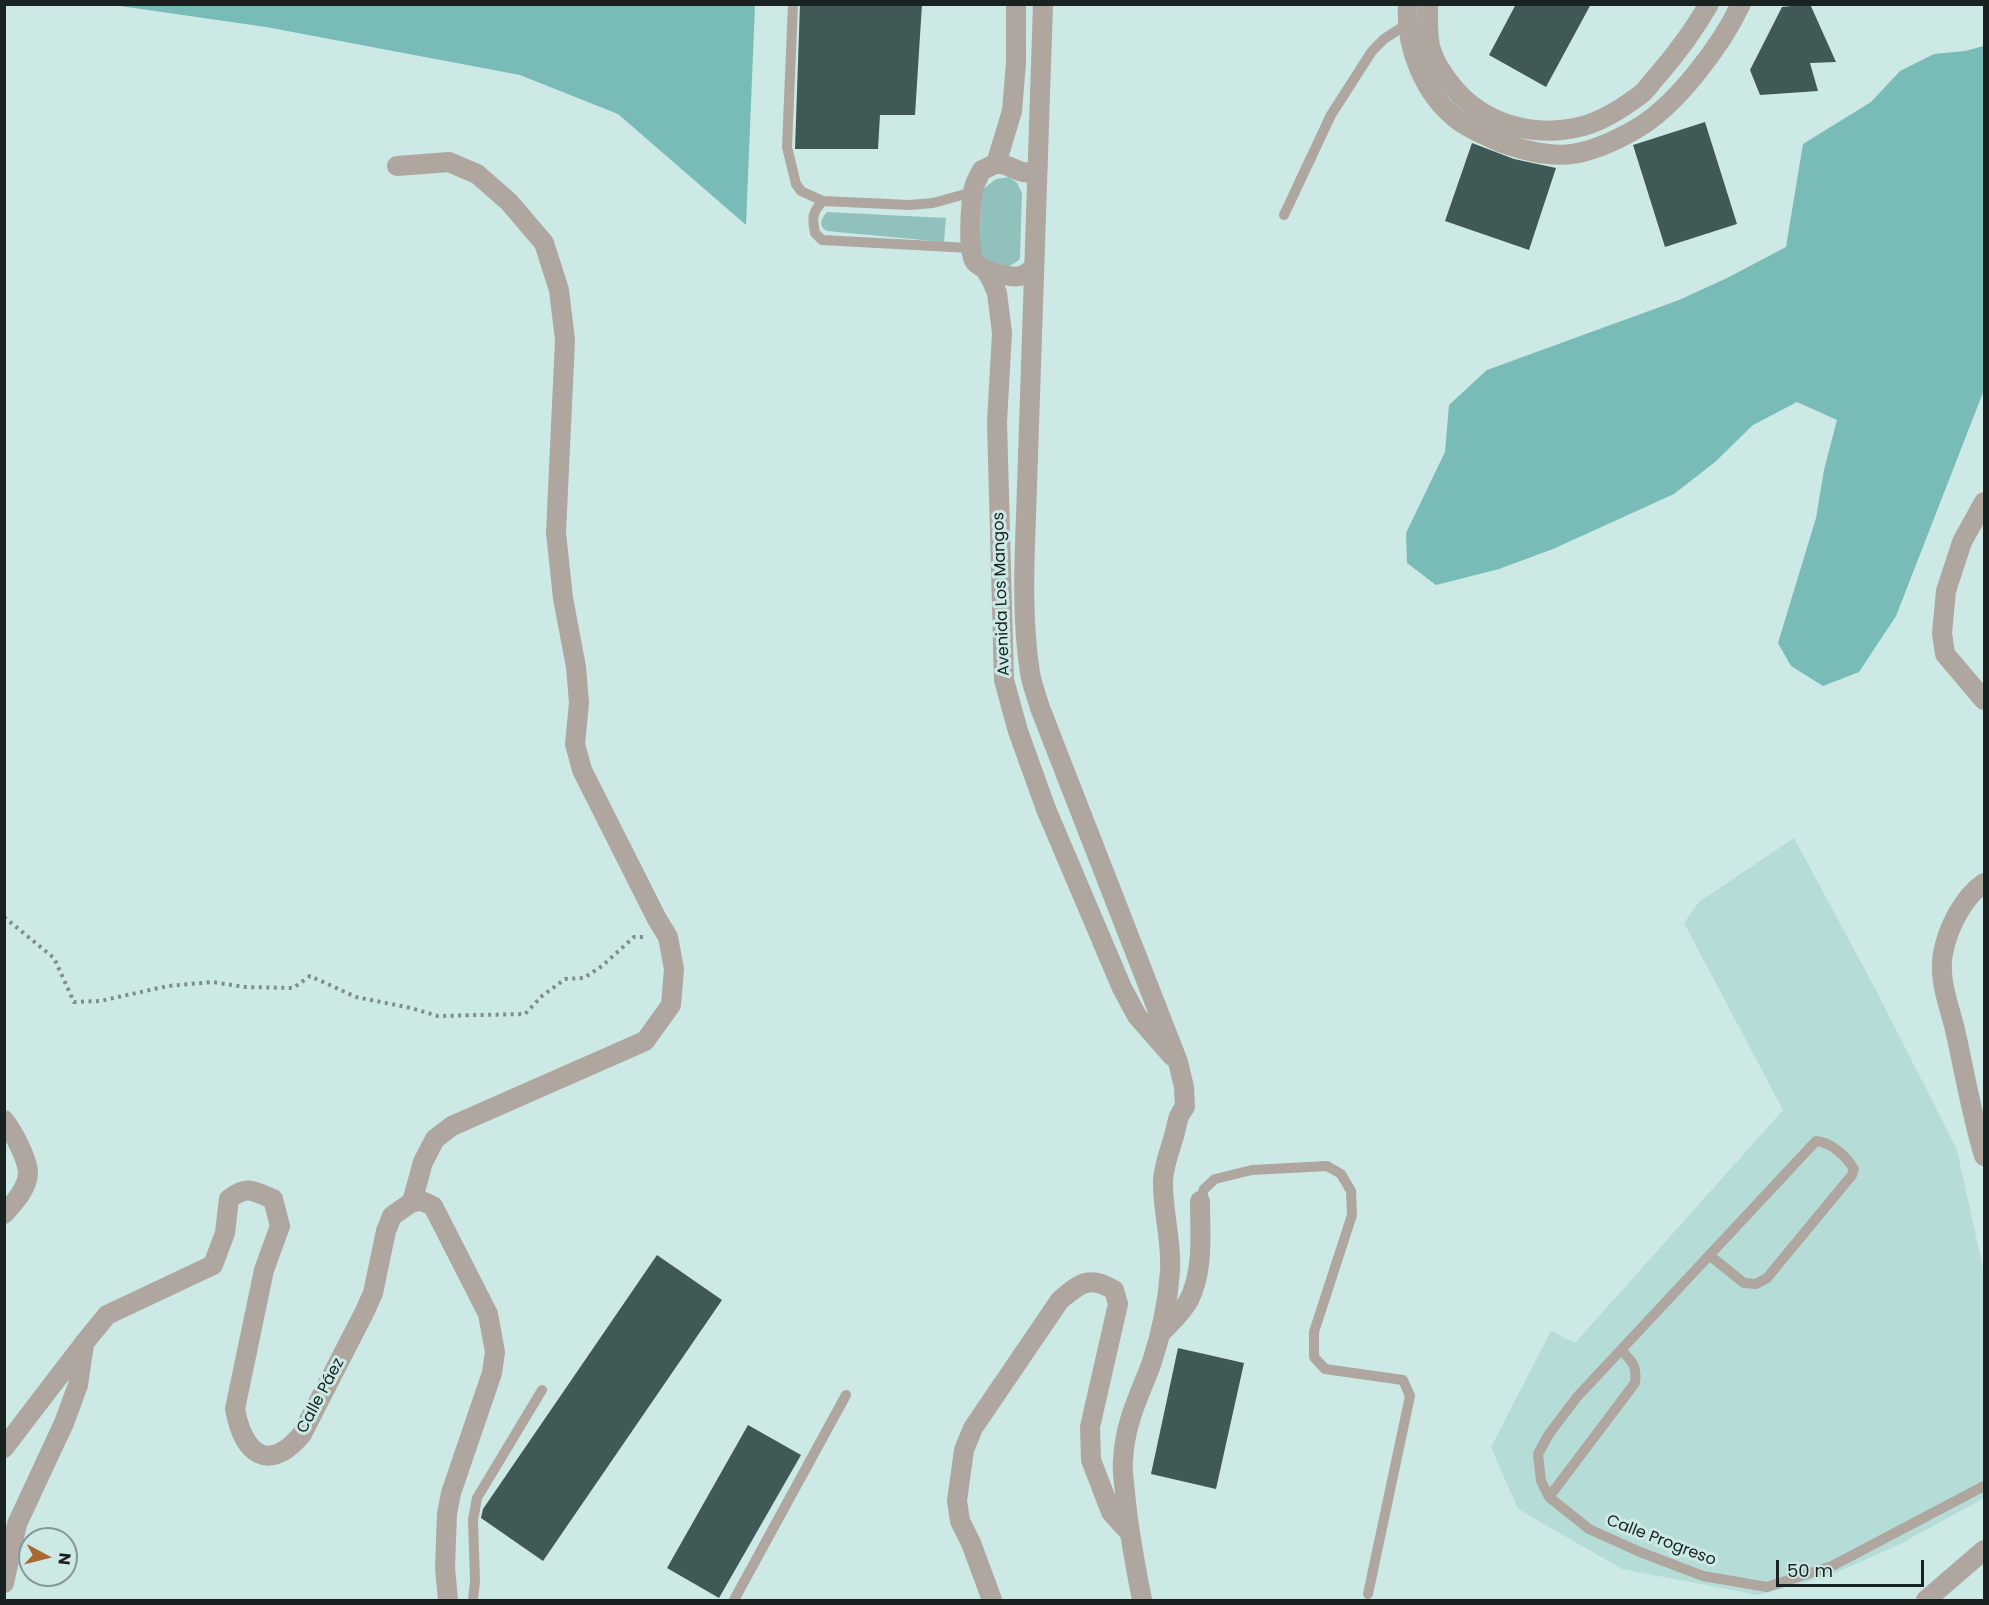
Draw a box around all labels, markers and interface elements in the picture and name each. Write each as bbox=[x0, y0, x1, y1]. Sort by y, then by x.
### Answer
street label: Avenida Los Mangos bbox=[990, 512, 1014, 676]
street label: Calle Páez bbox=[293, 1355, 349, 1437]
street label: Calle Progreso bbox=[1603, 1511, 1719, 1571]
north arrow bbox=[18, 1527, 78, 1587]
scale bar bbox=[1779, 1548, 1928, 1586]
text: N bbox=[52, 1552, 77, 1566]
text: 50 m bbox=[1787, 1558, 1833, 1583]

